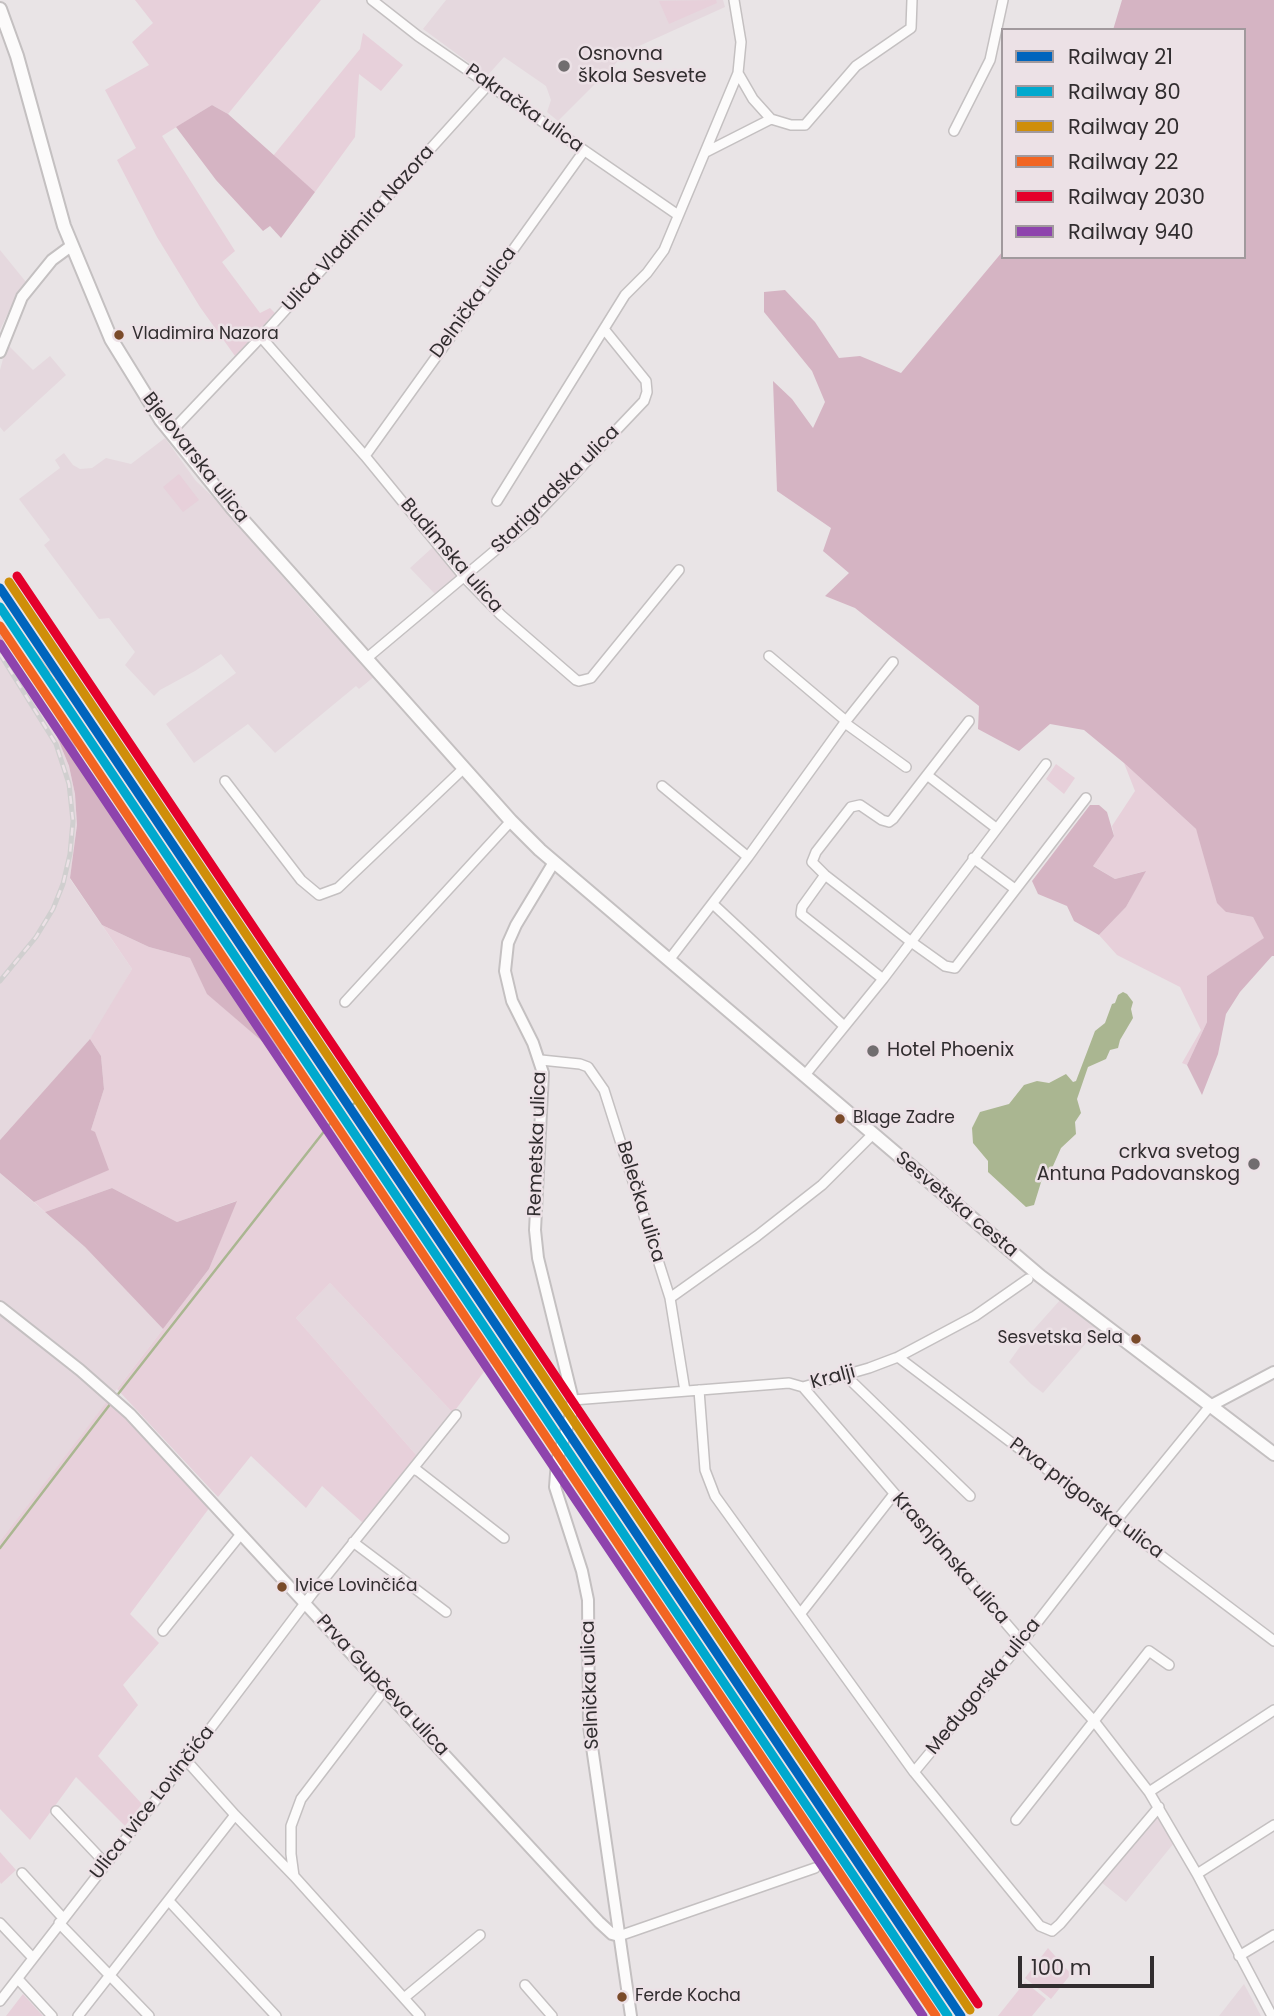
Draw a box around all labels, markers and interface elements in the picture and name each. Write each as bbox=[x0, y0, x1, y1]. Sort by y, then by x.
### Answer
legend bbox=[1001, 28, 1246, 259]
text: Railway 21 bbox=[1068, 42, 1173, 71]
place label: Osnovna škola Sesvete bbox=[578, 44, 706, 88]
marker: Osnovna škola Sesvete bbox=[556, 58, 572, 74]
street label: Pakračka ulica bbox=[461, 60, 587, 158]
text: Railway 80 bbox=[1068, 77, 1181, 106]
text: Railway 20 bbox=[1068, 112, 1179, 141]
street label: Ulica Vladimira Nazora bbox=[278, 141, 440, 317]
text: Railway 22 bbox=[1068, 147, 1178, 176]
text: Railway 2030 bbox=[1068, 182, 1205, 211]
text: Railway 940 bbox=[1068, 217, 1194, 246]
street label: Delnička ulica bbox=[426, 243, 522, 363]
place label: Vladimira Nazora bbox=[132, 325, 279, 345]
marker: Vladimira Nazora bbox=[112, 328, 126, 342]
street label: Bjelovarska ulica bbox=[137, 388, 253, 528]
street label: Starigradska ulica bbox=[487, 421, 625, 559]
street label: Budimska ulica bbox=[395, 494, 507, 618]
place label: Hotel Phoenix bbox=[887, 1040, 1014, 1062]
marker: Hotel Phoenix bbox=[865, 1043, 881, 1059]
street label: Remetska ulica bbox=[524, 1071, 552, 1217]
place label: Blage Zadre bbox=[853, 1109, 955, 1129]
marker: Blage Zadre bbox=[833, 1112, 847, 1126]
street label: Belečka ulica bbox=[611, 1139, 669, 1265]
place label: crkva svetog Antuna Padovanskog bbox=[1037, 1142, 1240, 1186]
street label: Sesvetska cesta bbox=[890, 1147, 1022, 1263]
marker: crkva svetog Antuna Padovanskog bbox=[1246, 1156, 1262, 1172]
place label: Sesvetska Sela bbox=[997, 1329, 1123, 1349]
marker: Sesvetska Sela bbox=[1129, 1332, 1143, 1346]
street label: Kralji bbox=[808, 1361, 858, 1395]
street label: Prva prigorska ulica bbox=[1005, 1434, 1167, 1564]
street label: Krasnjanska ulica bbox=[887, 1489, 1013, 1629]
place label: Ivice Lovinčića bbox=[295, 1577, 417, 1597]
marker: Ivice Lovinčića bbox=[275, 1580, 289, 1594]
street label: Prva Gupčeva ulica bbox=[311, 1611, 453, 1761]
street label: Međugorska ulica bbox=[922, 1614, 1046, 1760]
street label: Selnička ulica bbox=[577, 1620, 605, 1750]
street label: Ulica Ivice Lovinčića bbox=[86, 1722, 220, 1884]
scale bar bbox=[1022, 1942, 1158, 1986]
text: 100 m bbox=[1031, 1953, 1091, 1982]
place label: Ferde Kocha bbox=[635, 1987, 741, 2007]
marker: Ferde Kocha bbox=[615, 1990, 629, 2004]

